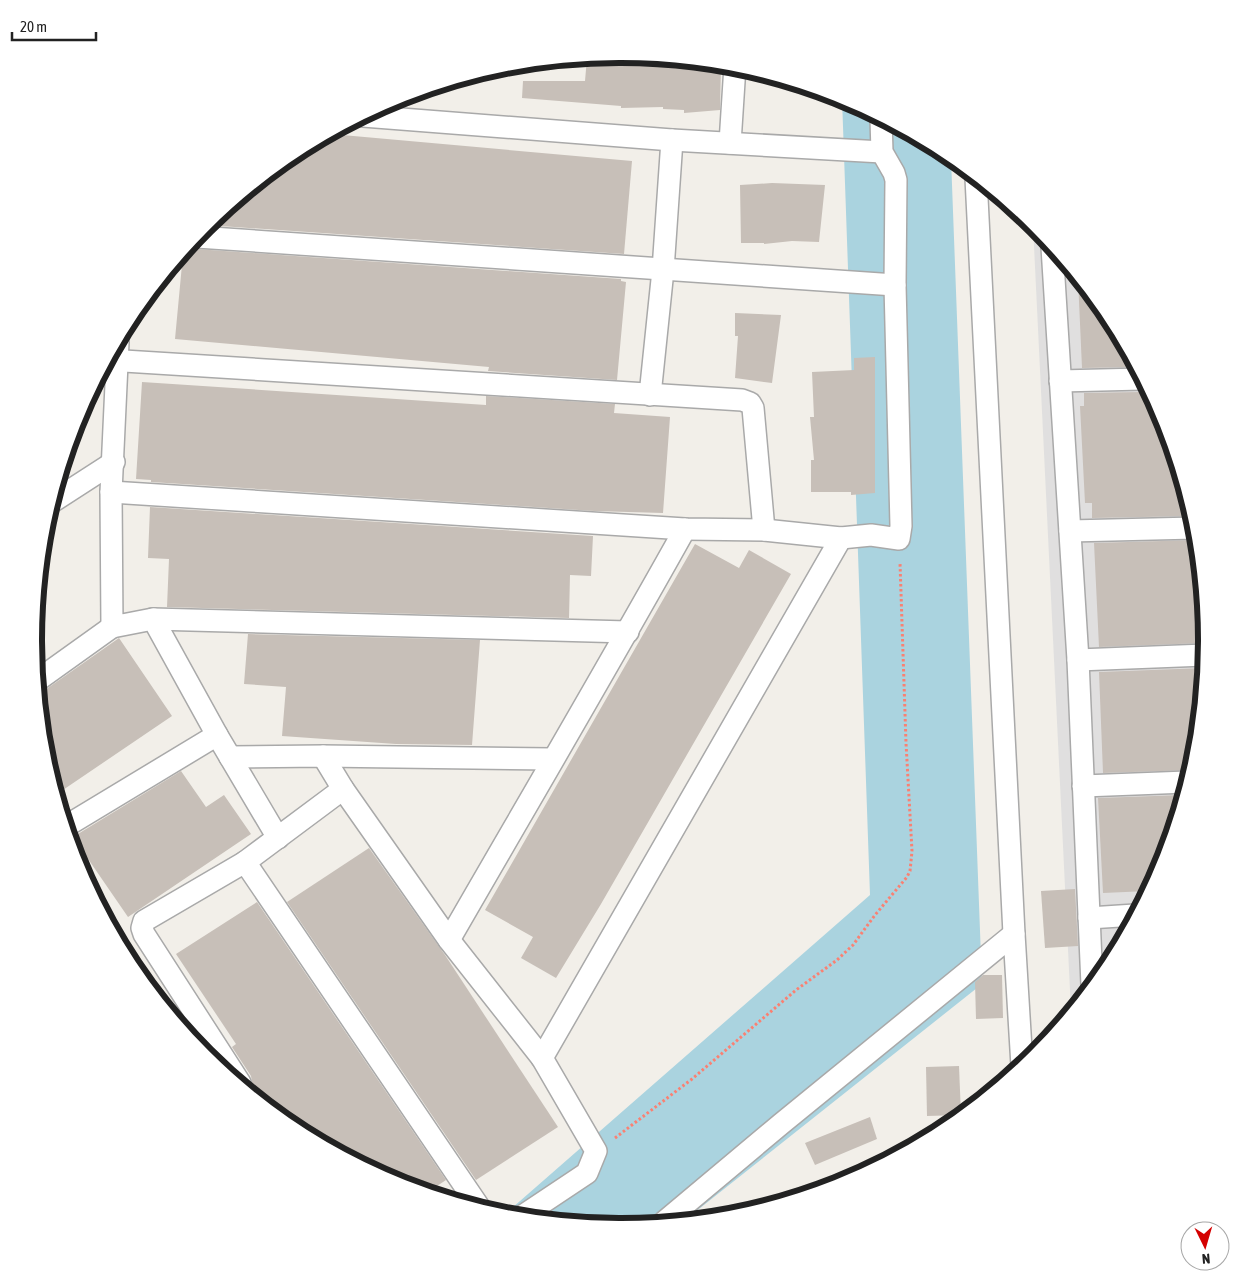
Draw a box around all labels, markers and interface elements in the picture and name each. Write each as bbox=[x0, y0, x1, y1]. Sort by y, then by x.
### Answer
scale bar bbox=[12, 10, 96, 42]
text: 20 m bbox=[20, 18, 47, 35]
north arrow bbox=[1180, 1221, 1230, 1271]
text: N bbox=[1201, 1251, 1211, 1267]

